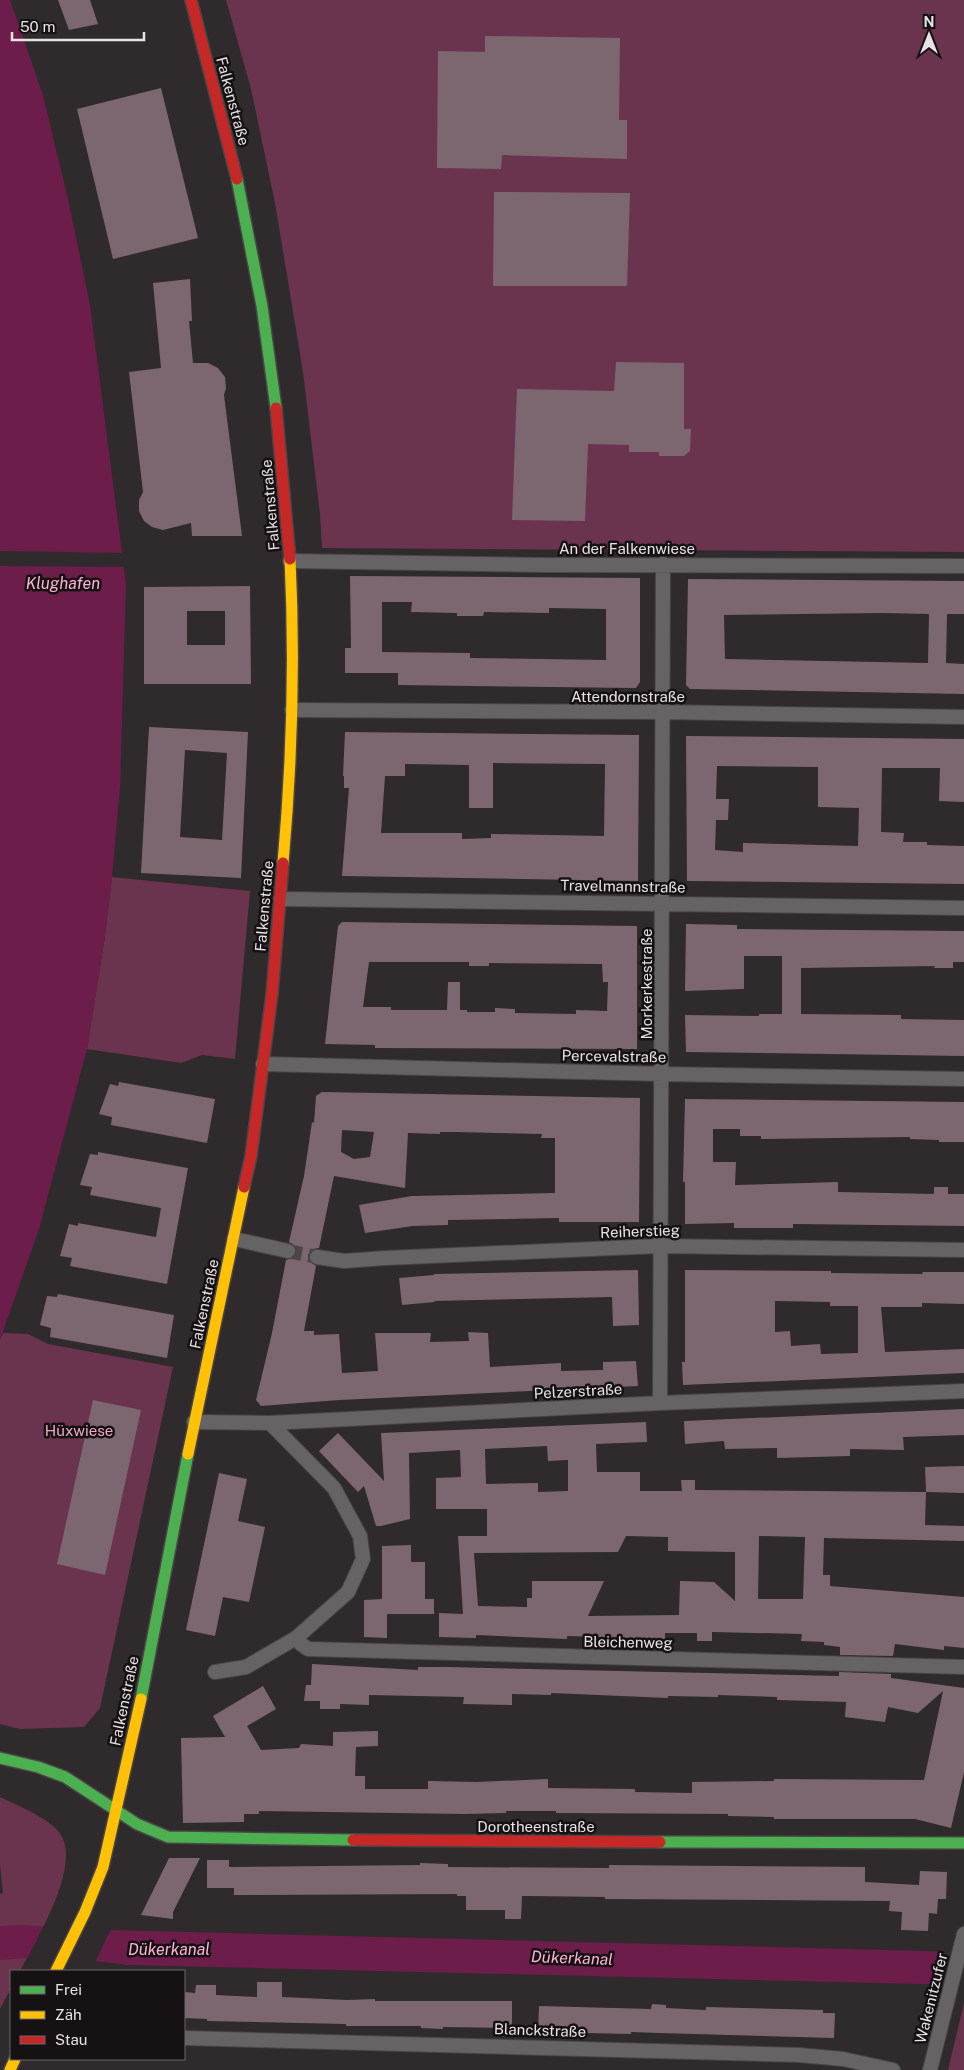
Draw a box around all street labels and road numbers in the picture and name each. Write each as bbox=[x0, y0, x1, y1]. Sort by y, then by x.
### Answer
street label: Falkenstraße bbox=[213, 55, 253, 147]
street label: Falkenstraße bbox=[258, 459, 282, 551]
street label: An der Falkenwiese bbox=[559, 540, 695, 557]
street label: Attendornstraße bbox=[571, 688, 685, 705]
street label: Falkenstraße bbox=[252, 860, 276, 952]
street label: Travelmannstraße bbox=[560, 876, 686, 896]
street label: Morkerkestraße bbox=[638, 929, 655, 1039]
street label: Percevalstraße bbox=[562, 1047, 666, 1065]
street label: Reiherstieg bbox=[600, 1221, 680, 1241]
street label: Falkenstraße bbox=[186, 1258, 222, 1350]
street label: Pelzerstraße bbox=[533, 1380, 623, 1402]
street label: Bleichenweg bbox=[583, 1633, 673, 1651]
street label: Falkenstraße bbox=[106, 1655, 142, 1747]
street label: Dorotheenstraße bbox=[477, 1818, 595, 1835]
street label: Wakenitzufer bbox=[912, 1951, 951, 2045]
street label: Blanckstraße bbox=[494, 2020, 586, 2040]

